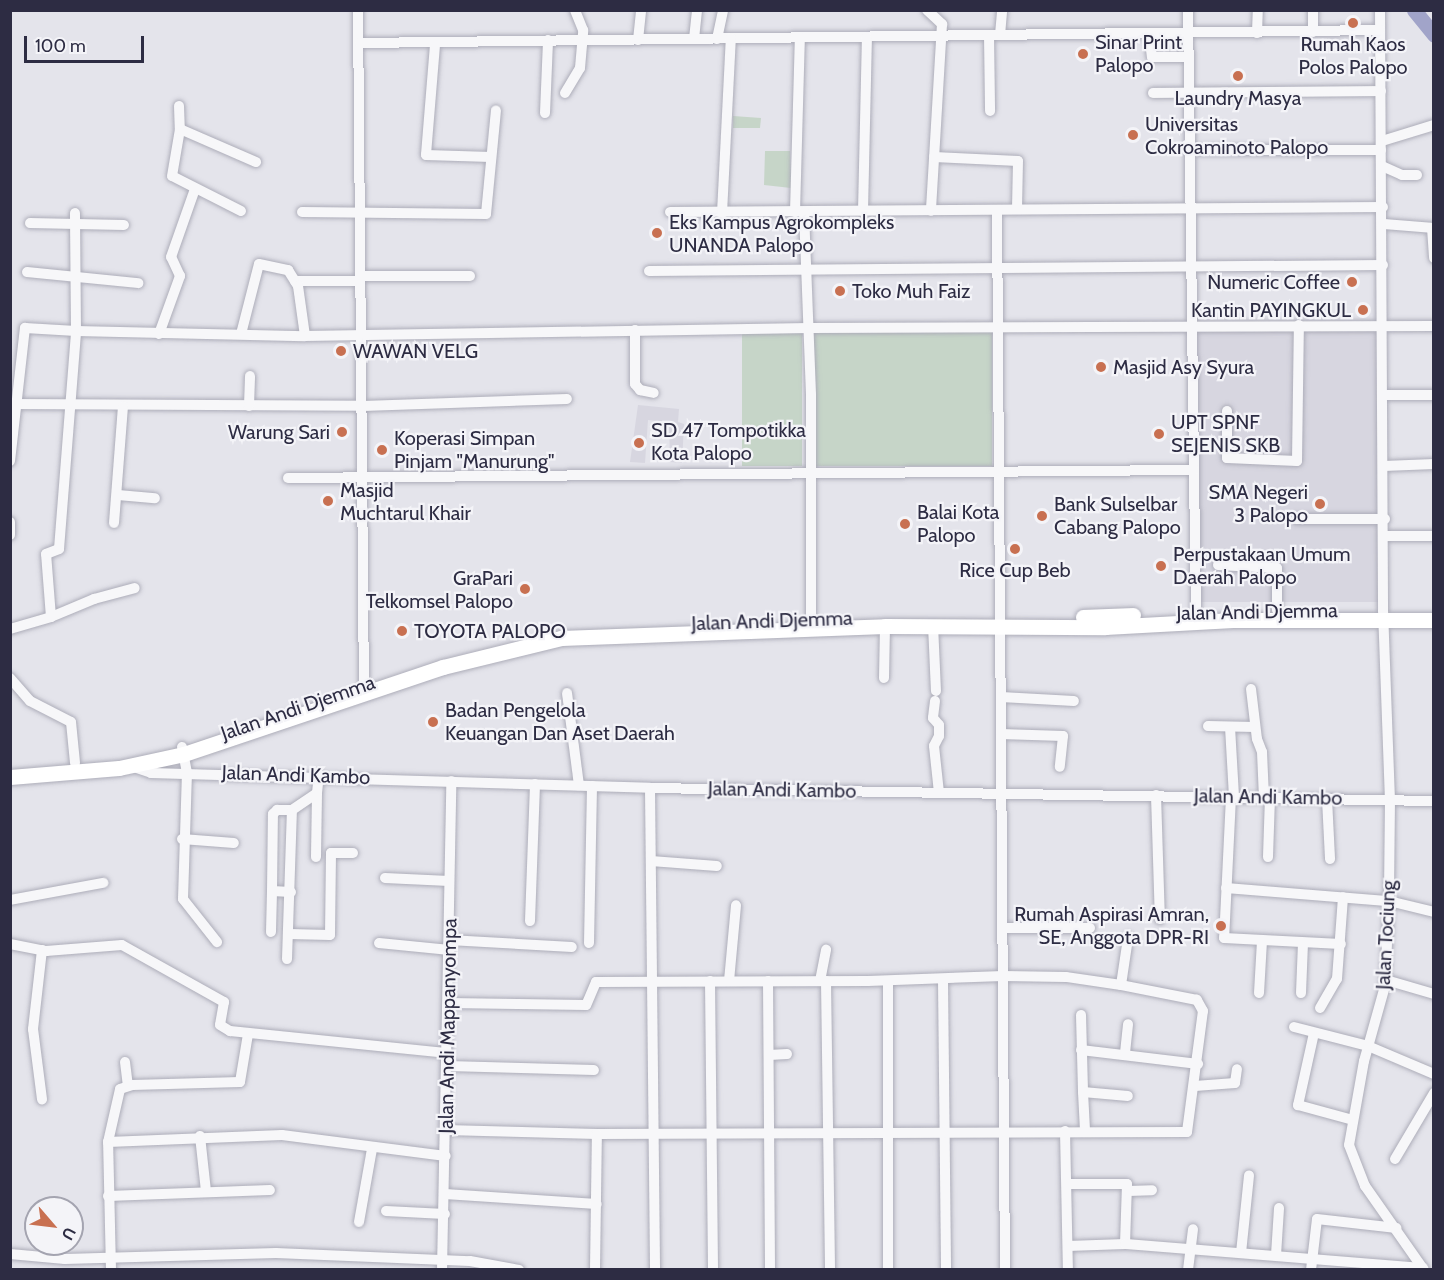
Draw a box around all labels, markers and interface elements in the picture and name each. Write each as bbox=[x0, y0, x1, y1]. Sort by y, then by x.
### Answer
marker: Rumah Kaos Polos Palopo bbox=[1346, 16, 1360, 30]
scale bar bbox=[27, 24, 147, 62]
place label: Sinar Print Palopo bbox=[1095, 30, 1182, 77]
place label: Rumah Kaos Polos Palopo bbox=[1298, 33, 1408, 80]
text: 100 m bbox=[35, 35, 86, 57]
marker: Sinar Print Palopo bbox=[1076, 47, 1090, 61]
marker: Laundry Masya bbox=[1231, 69, 1245, 83]
place label: Laundry Masya bbox=[1175, 86, 1301, 110]
place label: Universitas Cokroaminoto Palopo bbox=[1145, 112, 1328, 159]
marker: Universitas Cokroaminoto Palopo bbox=[1126, 128, 1140, 142]
place label: Eks Kampus Agrokompleks UNANDA Palopo bbox=[669, 210, 894, 257]
marker: Eks Kampus Agrokompleks UNANDA Palopo bbox=[650, 226, 664, 240]
place label: Numeric Coffee bbox=[1207, 270, 1340, 294]
marker: Numeric Coffee bbox=[1345, 275, 1359, 289]
place label: Toko Muh Faiz bbox=[852, 279, 970, 303]
marker: Toko Muh Faiz bbox=[833, 284, 847, 298]
place label: Kantin PAYINGKUL bbox=[1191, 298, 1351, 322]
marker: Kantin PAYINGKUL bbox=[1356, 303, 1370, 317]
place label: WAWAN VELG bbox=[353, 339, 478, 363]
marker: WAWAN VELG bbox=[334, 344, 348, 358]
place label: Masjid Asy Syura bbox=[1113, 355, 1254, 379]
marker: Masjid Asy Syura bbox=[1094, 360, 1108, 374]
place label: UPT SPNF SEJENIS SKB bbox=[1171, 410, 1280, 457]
place label: SD 47 Tompotikka Kota Palopo bbox=[651, 419, 806, 466]
place label: Warung Sari bbox=[228, 420, 330, 444]
marker: Warung Sari bbox=[335, 425, 349, 439]
place label: Koperasi Simpan Pinjam "Manurung" bbox=[394, 426, 554, 473]
marker: UPT SPNF SEJENIS SKB bbox=[1152, 427, 1166, 441]
marker: SD 47 Tompotikka Kota Palopo bbox=[632, 436, 646, 450]
marker: Koperasi Simpan Pinjam "Manurung" bbox=[375, 443, 389, 457]
place label: Masjid Muchtarul Khair bbox=[340, 478, 471, 525]
place label: SMA Negeri 3 Palopo bbox=[1208, 480, 1308, 527]
place label: Bank Sulselbar Cabang Palopo bbox=[1054, 492, 1181, 539]
marker: Masjid Muchtarul Khair bbox=[321, 494, 335, 508]
marker: SMA Negeri 3 Palopo bbox=[1313, 497, 1327, 511]
place label: Balai Kota Palopo bbox=[917, 500, 999, 547]
marker: Bank Sulselbar Cabang Palopo bbox=[1035, 509, 1049, 523]
marker: Balai Kota Palopo bbox=[898, 517, 912, 531]
marker: Rice Cup Beb bbox=[1008, 542, 1022, 556]
place label: Perpustakaan Umum Daerah Palopo bbox=[1173, 542, 1350, 589]
place label: Rice Cup Beb bbox=[959, 558, 1071, 582]
marker: Perpustakaan Umum Daerah Palopo bbox=[1154, 559, 1168, 573]
place label: GraPari Telkomsel Palopo bbox=[366, 566, 513, 613]
marker: GraPari Telkomsel Palopo bbox=[518, 582, 532, 596]
street label: Jalan Andi Djemma bbox=[1176, 599, 1338, 625]
street label: Jalan Andi Djemma bbox=[691, 606, 853, 636]
place label: TOYOTA PALOPO bbox=[414, 619, 566, 643]
marker: TOYOTA PALOPO bbox=[395, 624, 409, 638]
street label: Jalan Andi Djemma bbox=[218, 670, 378, 746]
place label: Badan Pengelola Keuangan Dan Aset Daerah bbox=[445, 698, 675, 745]
marker: Badan Pengelola Keuangan Dan Aset Daerah bbox=[426, 715, 440, 729]
street label: Jalan Andi Kambo bbox=[221, 760, 371, 790]
street label: Jalan Andi Kambo bbox=[708, 777, 856, 803]
street label: Jalan Andi Kambo bbox=[1194, 784, 1342, 810]
street label: Jalan Tociung bbox=[1371, 880, 1401, 990]
place label: Rumah Aspirasi Amran, SE, Anggota DPR-RI bbox=[1014, 903, 1209, 950]
street label: Jalan Andi Mappanyompa bbox=[434, 918, 462, 1134]
marker: Rumah Aspirasi Amran, SE, Anggota DPR-RI bbox=[1214, 919, 1228, 933]
north arrow bbox=[24, 1196, 84, 1256]
text: U bbox=[57, 1224, 80, 1243]

